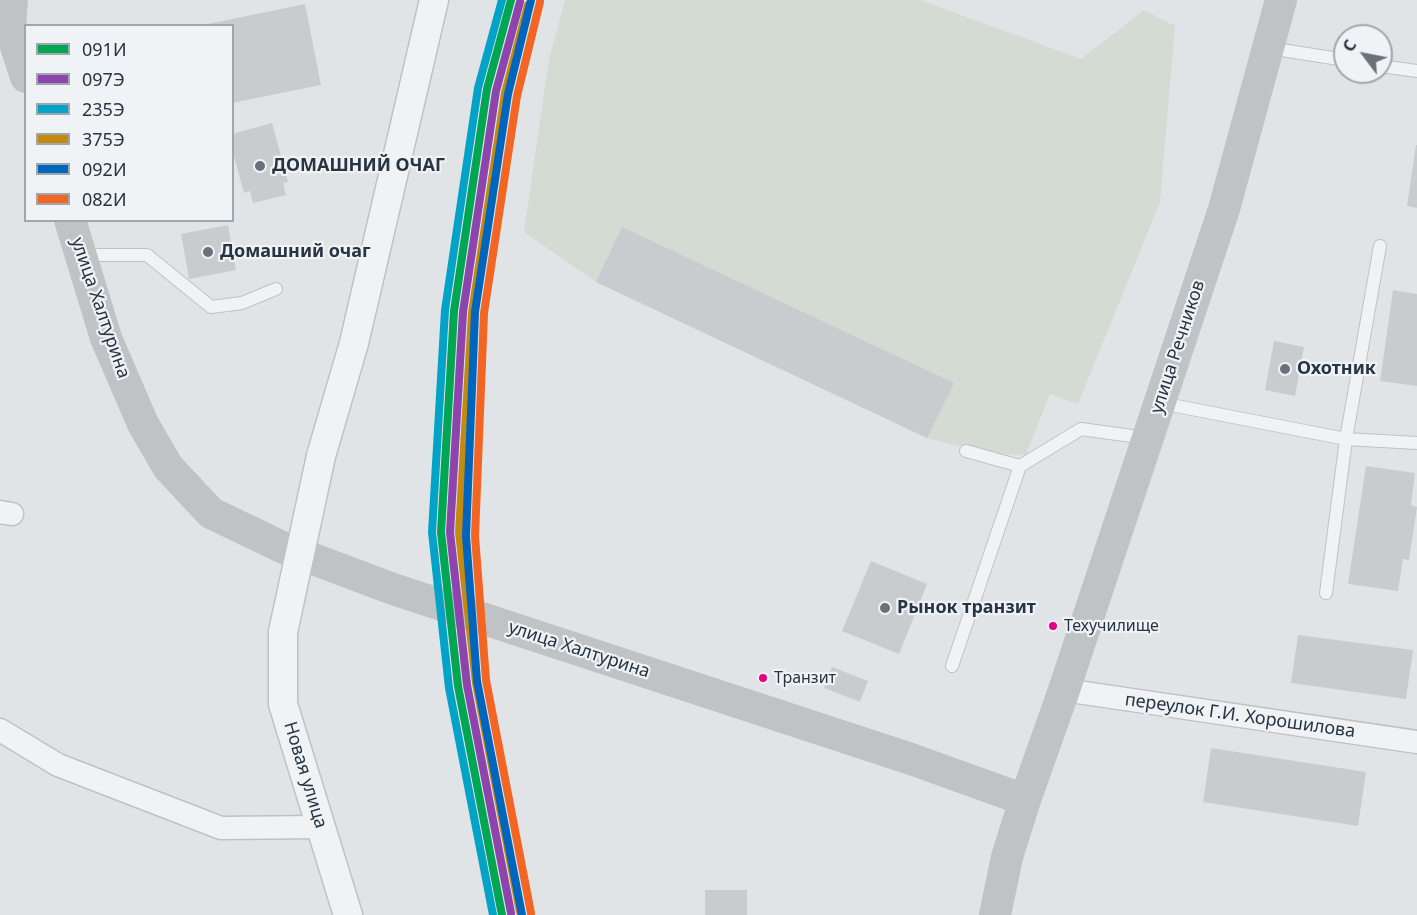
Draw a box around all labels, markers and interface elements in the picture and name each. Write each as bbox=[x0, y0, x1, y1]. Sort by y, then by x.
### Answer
legend bbox=[24, 24, 234, 222]
north arrow bbox=[1333, 24, 1393, 84]
text: С bbox=[1337, 35, 1361, 56]
text: 091И bbox=[82, 37, 127, 61]
text: 097Э bbox=[82, 67, 125, 91]
text: 235Э bbox=[82, 97, 125, 121]
text: 375Э bbox=[82, 127, 125, 151]
place label: ДОМАШНИЙ ОЧАГ bbox=[272, 155, 445, 177]
text: 092И bbox=[82, 157, 127, 181]
marker: ДОМАШНИЙ ОЧАГ bbox=[253, 159, 267, 173]
text: 082И bbox=[82, 187, 127, 211]
street label: улица Халтурина bbox=[66, 235, 134, 381]
place label: Домашний очаг bbox=[220, 241, 371, 263]
marker: Домашний очаг bbox=[201, 245, 215, 259]
street label: улица Речников bbox=[1146, 278, 1210, 416]
place label: Охотник bbox=[1297, 358, 1376, 380]
marker: Охотник bbox=[1278, 362, 1292, 376]
place label: Рынок транзит bbox=[897, 597, 1036, 619]
marker: Рынок транзит bbox=[878, 601, 892, 615]
place label: Техучилище bbox=[1064, 616, 1159, 636]
street label: улица Халтурина bbox=[506, 617, 652, 683]
marker: Техучилище bbox=[1047, 620, 1059, 632]
place label: Транзит bbox=[774, 668, 836, 688]
marker: Транзит bbox=[757, 672, 769, 684]
street label: переулок Г.И. Хорошилова bbox=[1123, 689, 1357, 743]
street label: Новая улица bbox=[279, 719, 331, 831]

